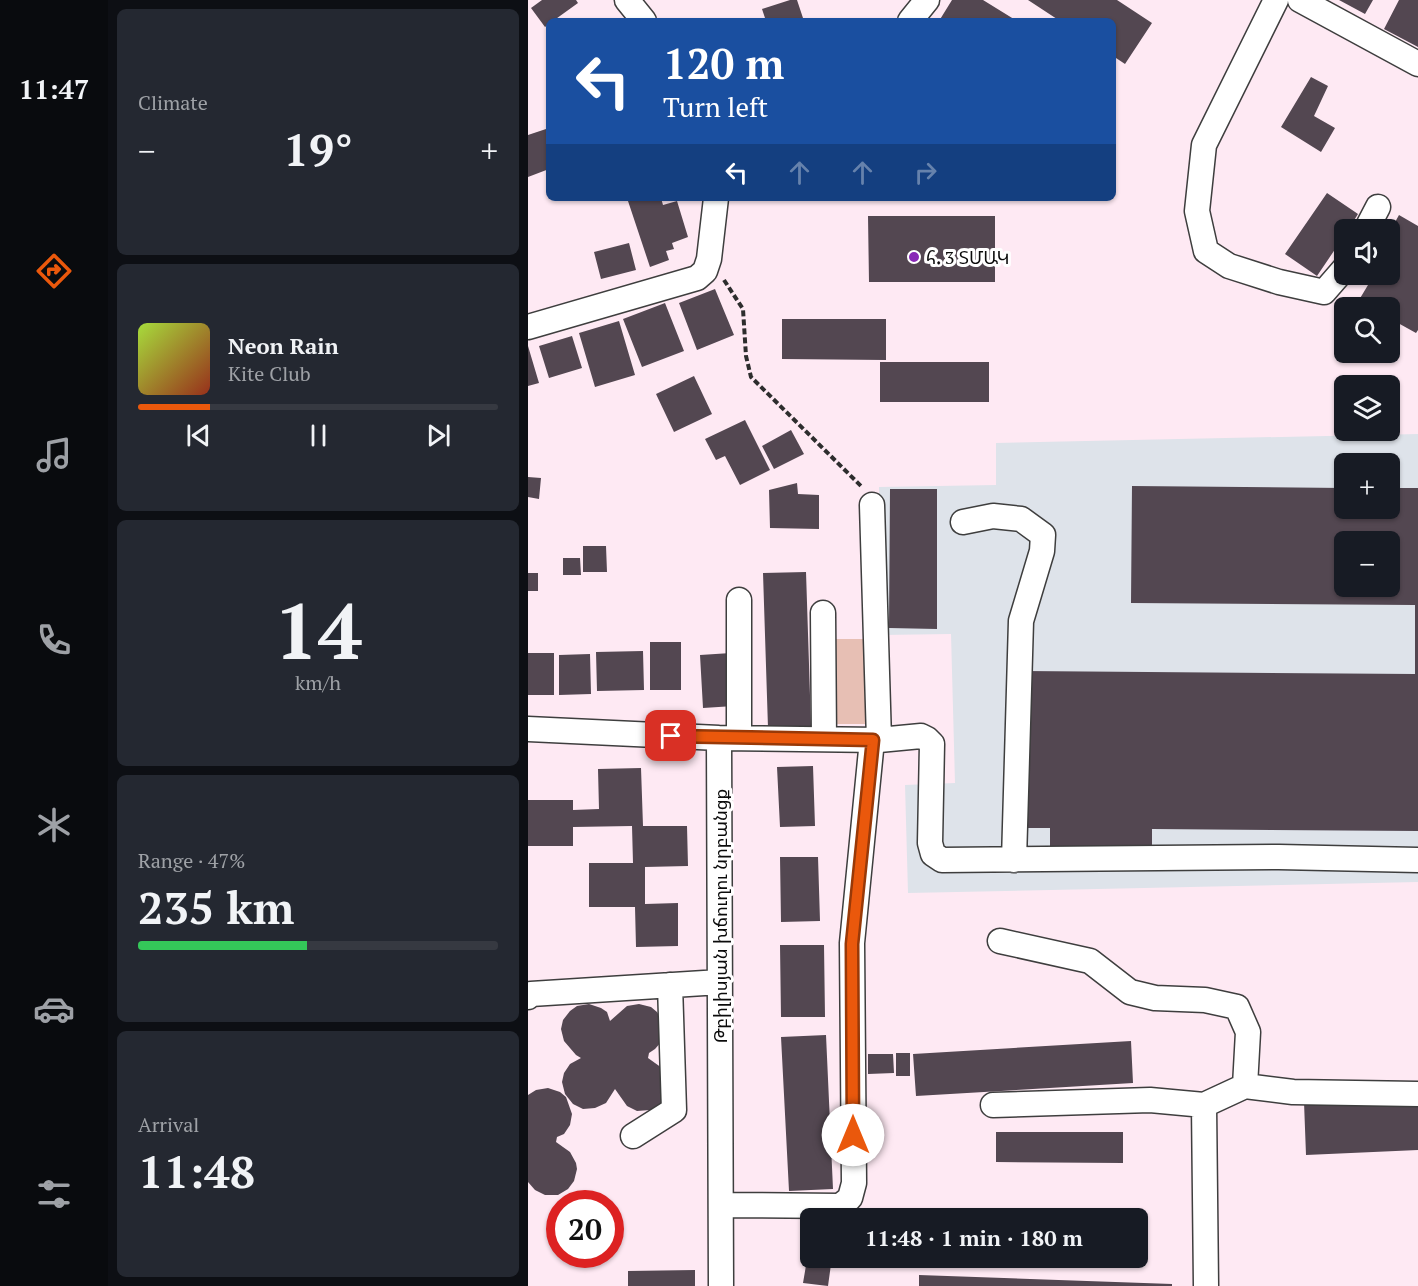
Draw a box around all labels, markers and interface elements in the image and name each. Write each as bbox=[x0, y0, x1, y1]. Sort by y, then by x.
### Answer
text: 120 m bbox=[663, 35, 784, 91]
icon: left bbox=[564, 42, 642, 120]
text: 11:47 bbox=[19, 71, 89, 107]
text: Climate bbox=[138, 89, 208, 116]
text: Turn left bbox=[663, 89, 768, 125]
text: 19° bbox=[283, 119, 353, 179]
text: − bbox=[138, 129, 156, 172]
text: + bbox=[480, 129, 498, 172]
icon: left bbox=[720, 156, 753, 189]
icon: ahead bbox=[783, 156, 816, 189]
icon: ahead bbox=[846, 156, 879, 189]
icon: right bbox=[909, 156, 942, 189]
map controls bbox=[1334, 219, 1400, 597]
button: sound bbox=[1334, 219, 1400, 285]
place label: հ. 3 ՏՄԱԿ bbox=[926, 245, 1010, 269]
icon: directions bbox=[33, 250, 75, 292]
marker: հ. 3 ՏՄԱԿ bbox=[907, 250, 921, 264]
button: search bbox=[1334, 297, 1400, 363]
text: Neon Rain bbox=[228, 331, 339, 360]
text: Kite Club bbox=[228, 360, 311, 387]
button: layers bbox=[1334, 375, 1400, 441]
icon: previous bbox=[182, 419, 215, 452]
icon: pause bbox=[302, 419, 335, 452]
icon: next bbox=[422, 419, 455, 452]
icon: music bbox=[33, 434, 75, 476]
button: + bbox=[1334, 453, 1400, 519]
button: − bbox=[1334, 531, 1400, 597]
text: 14 bbox=[274, 578, 362, 681]
icon: phone bbox=[33, 619, 75, 661]
text: km/h bbox=[295, 669, 341, 696]
pin bbox=[645, 710, 696, 761]
icon: arrive bbox=[654, 719, 687, 752]
street label: Թբիլիսյան խճուղու նրբանցք bbox=[708, 789, 732, 1043]
icon: climate bbox=[33, 804, 75, 846]
text: Range · 47% bbox=[138, 847, 245, 874]
text: 235 km bbox=[138, 877, 294, 937]
icon: car bbox=[33, 988, 75, 1030]
position arrow bbox=[821, 1103, 885, 1167]
text: Arrival bbox=[138, 1111, 199, 1138]
text: 11:48 bbox=[138, 1141, 255, 1201]
icon: filters bbox=[33, 1173, 75, 1215]
speed limit sign: 20 bbox=[546, 1190, 624, 1268]
text: 11:48 · 1 min · 180 m bbox=[865, 1223, 1083, 1252]

